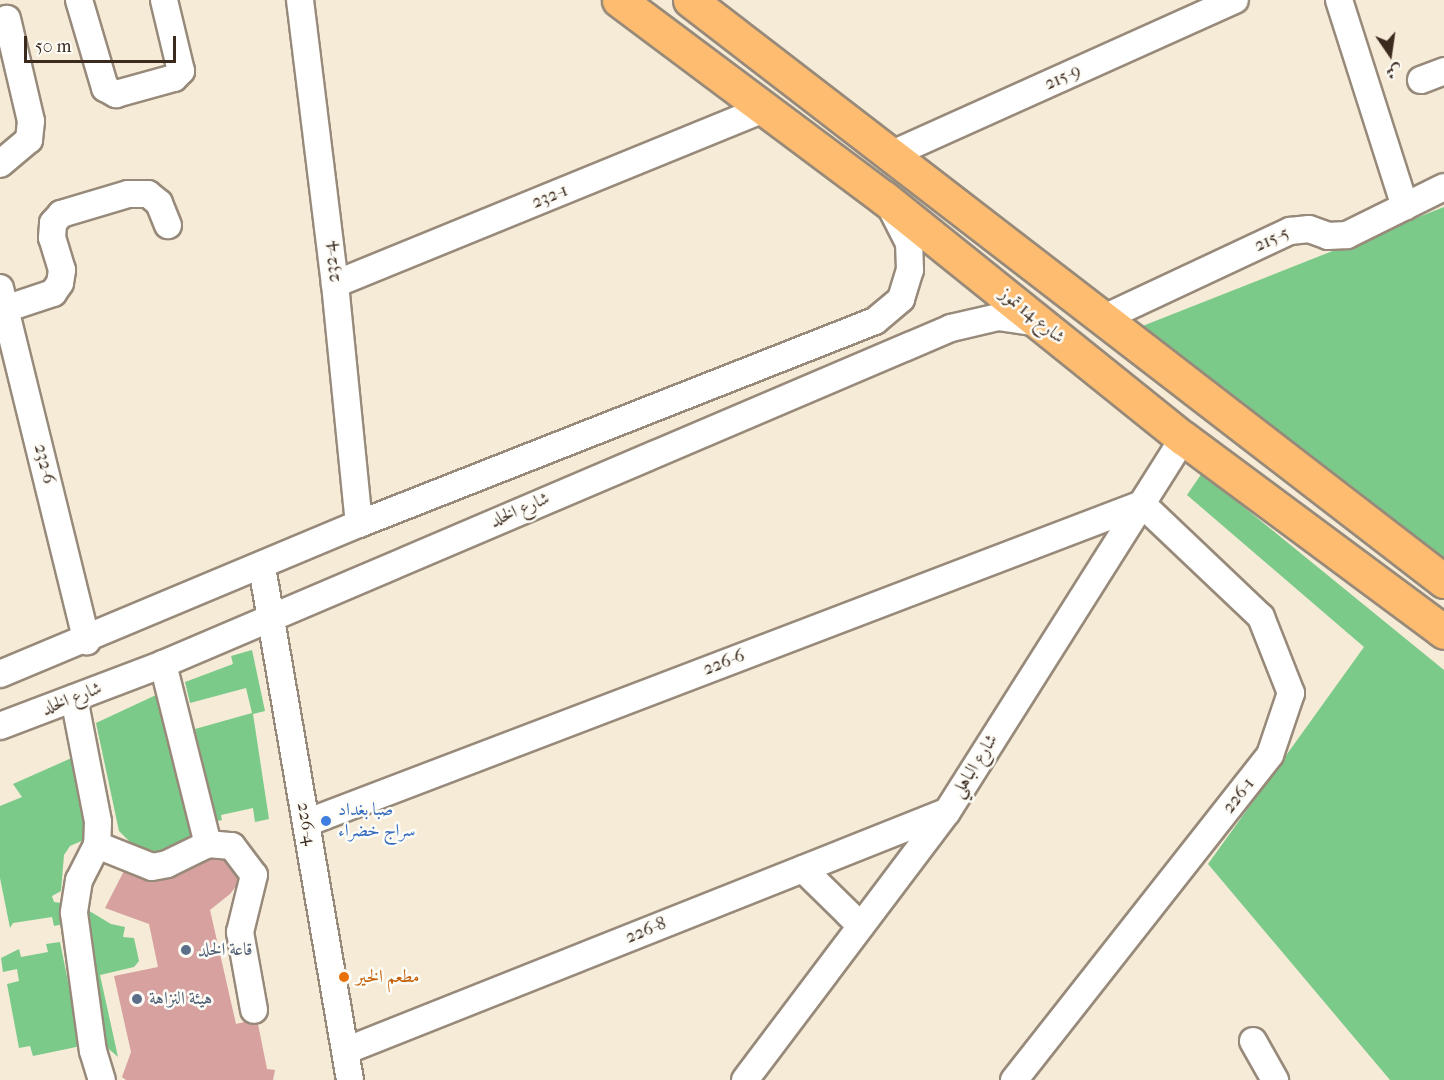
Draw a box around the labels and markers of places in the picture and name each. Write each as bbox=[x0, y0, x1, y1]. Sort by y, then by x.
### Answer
place label: صبا بغداد سراج خضراء bbox=[338, 800, 415, 842]
marker: صبا بغداد سراج خضراء bbox=[319, 814, 333, 828]
place label: قاعة الخلد bbox=[198, 939, 253, 961]
marker: قاعة الخلد bbox=[179, 943, 193, 957]
place label: مطعم الخير bbox=[356, 966, 420, 988]
marker: مطعم الخير bbox=[337, 970, 351, 984]
place label: هيئة النزاهة bbox=[149, 988, 212, 1010]
marker: هيئة النزاهة bbox=[130, 992, 144, 1006]

